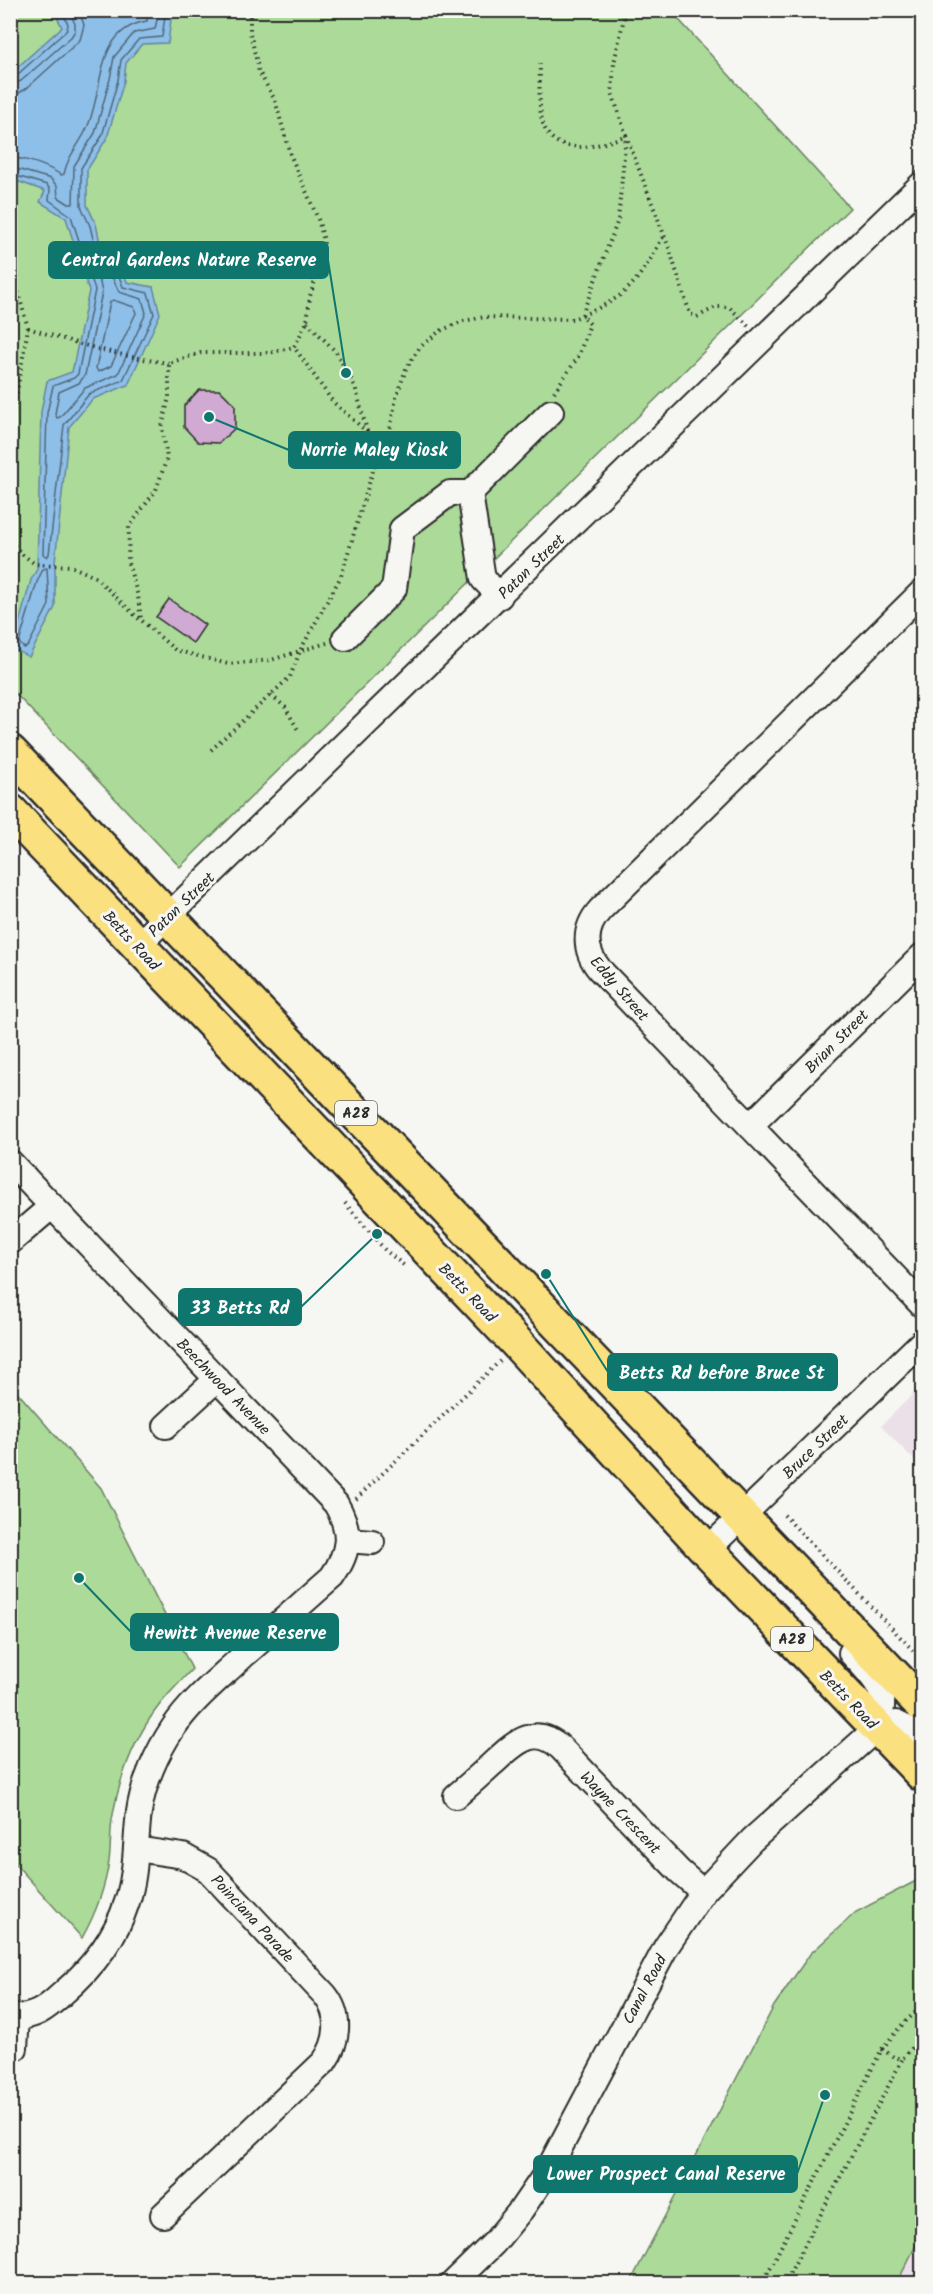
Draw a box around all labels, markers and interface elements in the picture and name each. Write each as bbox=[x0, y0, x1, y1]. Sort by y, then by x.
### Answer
callout: Central Gardens Nature Reserve bbox=[49, 242, 328, 278]
text: Central Gardens Nature Reserve bbox=[62, 247, 317, 276]
callout: Norrie Maley Kiosk bbox=[289, 432, 460, 468]
text: Norrie Maley Kiosk bbox=[301, 437, 448, 466]
street label: Paton Street bbox=[493, 528, 572, 606]
street label: Paton Street bbox=[143, 866, 222, 944]
street label: Betts Road bbox=[96, 905, 166, 978]
street label: Eddy Street bbox=[583, 951, 655, 1028]
street label: Brian Street bbox=[799, 1004, 876, 1080]
road number: A28 bbox=[335, 1101, 377, 1125]
street label: Betts Road bbox=[432, 1257, 503, 1329]
callout: 33 Betts Rd bbox=[179, 1289, 301, 1325]
text: 33 Betts Rd bbox=[190, 1295, 290, 1324]
street label: Beechwood Avenue bbox=[170, 1333, 276, 1441]
callout: Betts Rd before Bruce St bbox=[608, 1354, 837, 1390]
text: Betts Rd before Bruce St bbox=[619, 1360, 826, 1389]
street label: Bruce Street bbox=[777, 1408, 856, 1485]
callout: Hewitt Avenue Reserve bbox=[131, 1614, 338, 1650]
text: Hewitt Avenue Reserve bbox=[144, 1620, 327, 1649]
road number: A28 bbox=[771, 1627, 813, 1651]
street label: Betts Road bbox=[813, 1664, 884, 1736]
street label: Wayne Crescent bbox=[574, 1766, 667, 1861]
street label: Poinciana Parade bbox=[204, 1869, 300, 1969]
street label: Canal Road bbox=[617, 1950, 675, 2029]
callout: Lower Prospect Canal Reserve bbox=[534, 2156, 797, 2192]
text: Lower Prospect Canal Reserve bbox=[546, 2161, 786, 2190]

